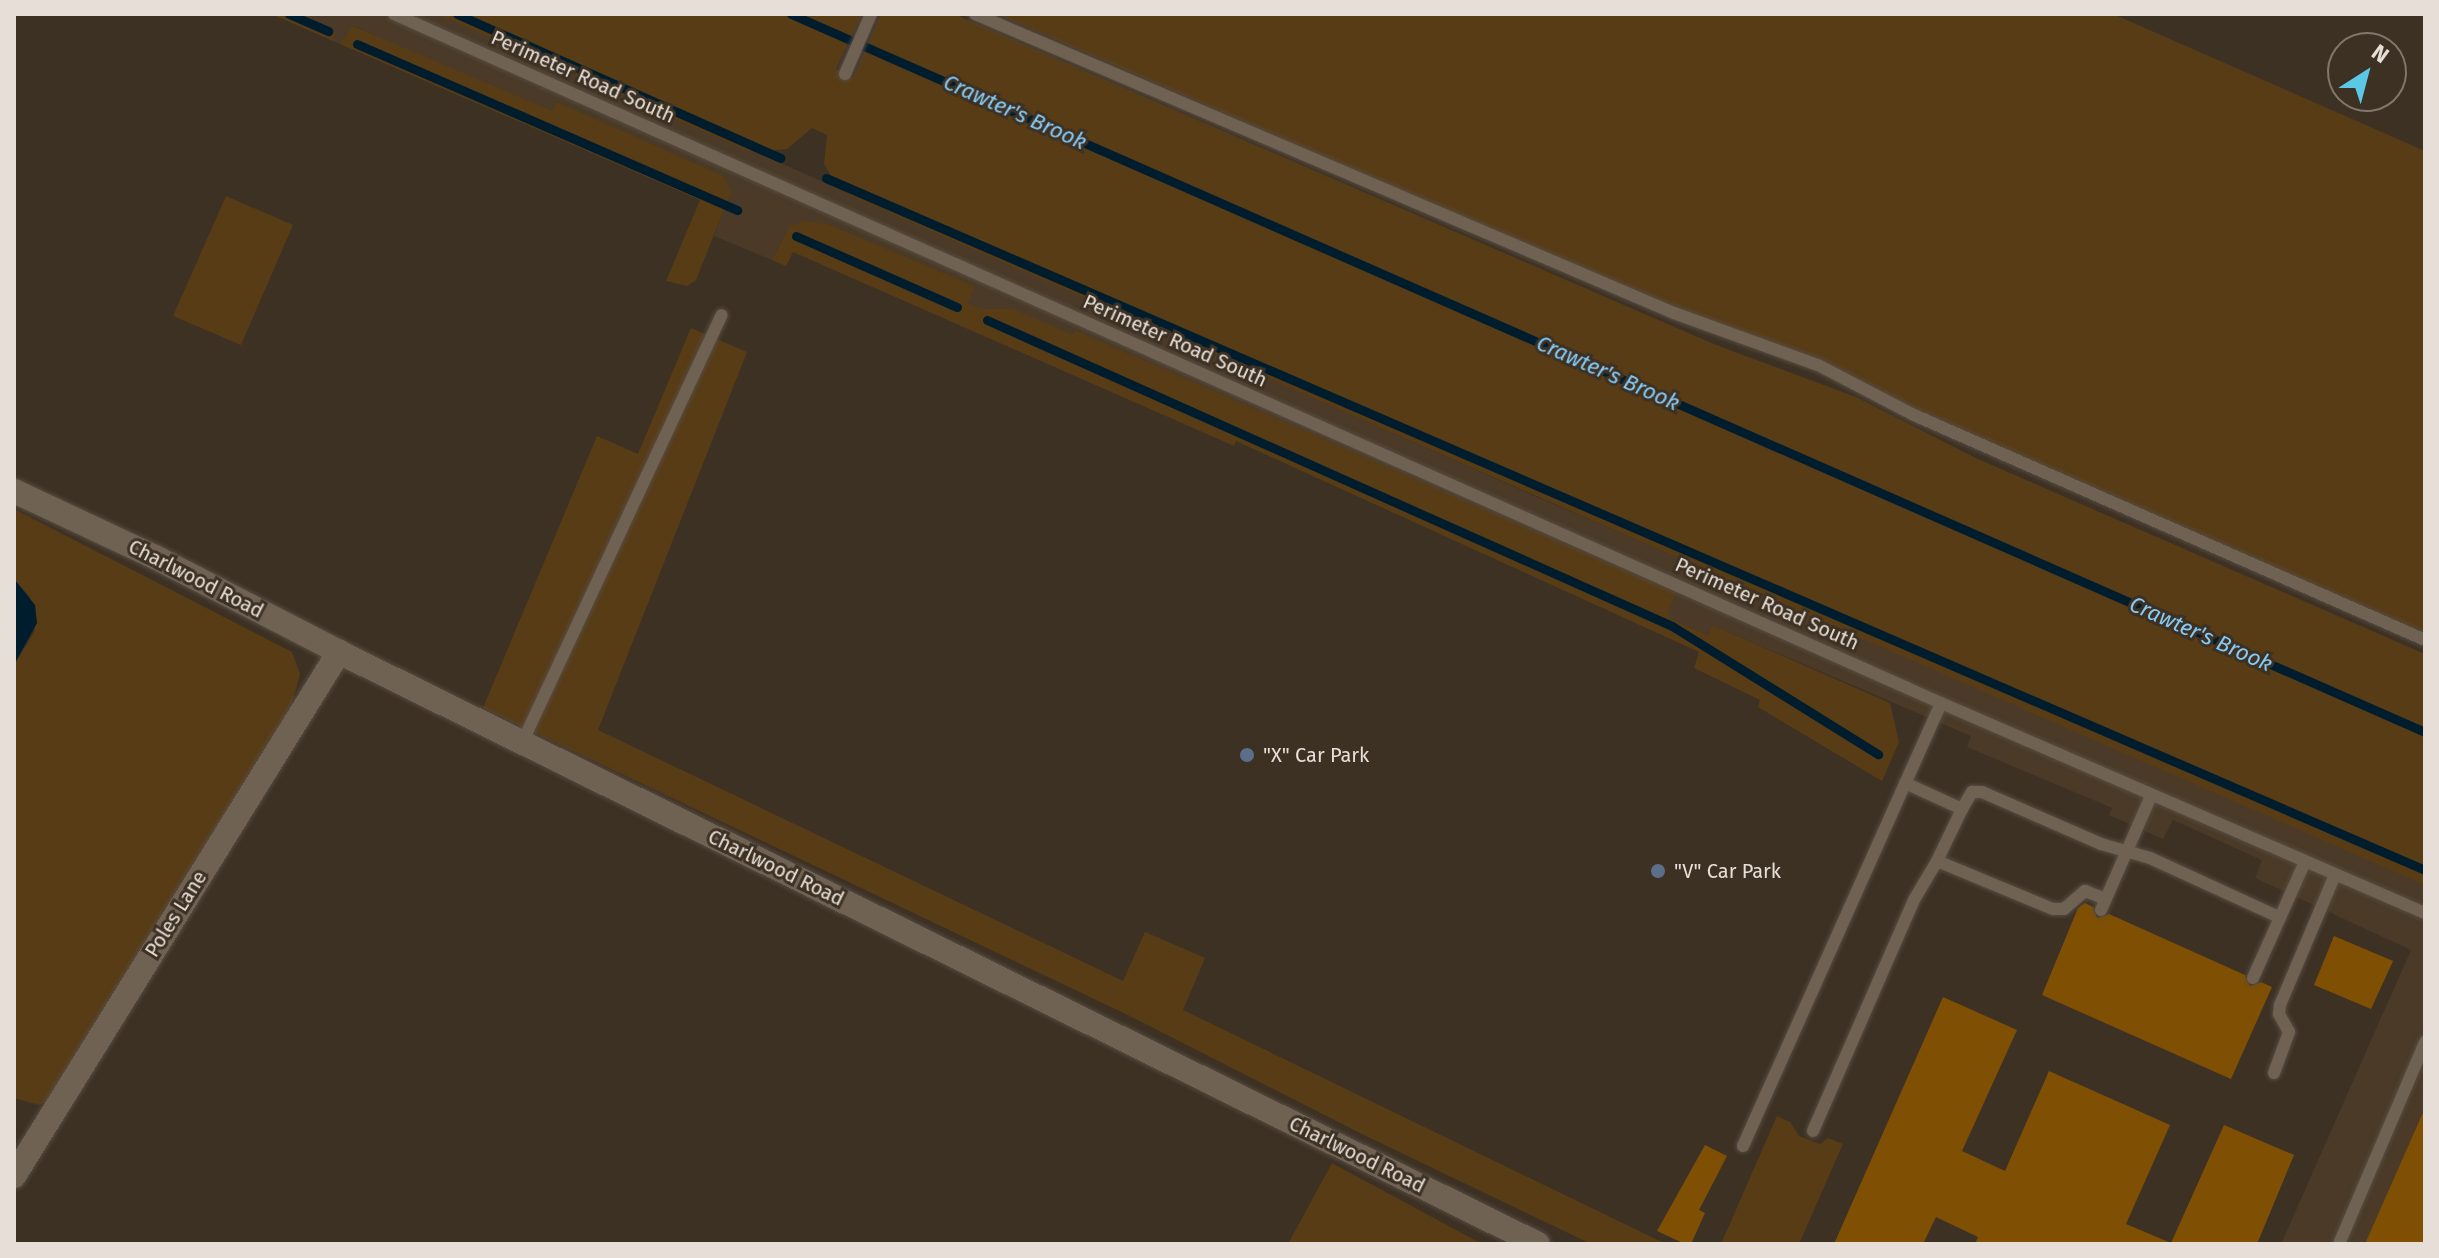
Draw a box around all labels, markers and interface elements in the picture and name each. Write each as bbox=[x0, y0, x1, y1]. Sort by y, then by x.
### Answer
street label: Perimeter Road South bbox=[487, 26, 679, 128]
north arrow bbox=[2327, 32, 2407, 112]
text: N bbox=[2366, 39, 2394, 69]
water label: Crawter's Brook bbox=[939, 69, 1091, 155]
street label: Perimeter Road South bbox=[1079, 290, 1271, 392]
water label: Crawter's Brook bbox=[1532, 330, 1684, 416]
street label: Charlwood Road bbox=[125, 535, 267, 623]
street label: Perimeter Road South bbox=[1671, 553, 1863, 655]
water label: Crawter's Brook bbox=[2125, 591, 2277, 677]
place label: "X" Car Park bbox=[1263, 743, 1369, 767]
marker: "X" Car Park bbox=[1238, 746, 1256, 764]
street label: Charlwood Road bbox=[704, 825, 848, 911]
place label: "V" Car Park bbox=[1674, 859, 1781, 883]
marker: "V" Car Park bbox=[1649, 862, 1667, 880]
street label: Poles Lane bbox=[140, 866, 212, 962]
street label: Charlwood Road bbox=[1285, 1112, 1429, 1198]

